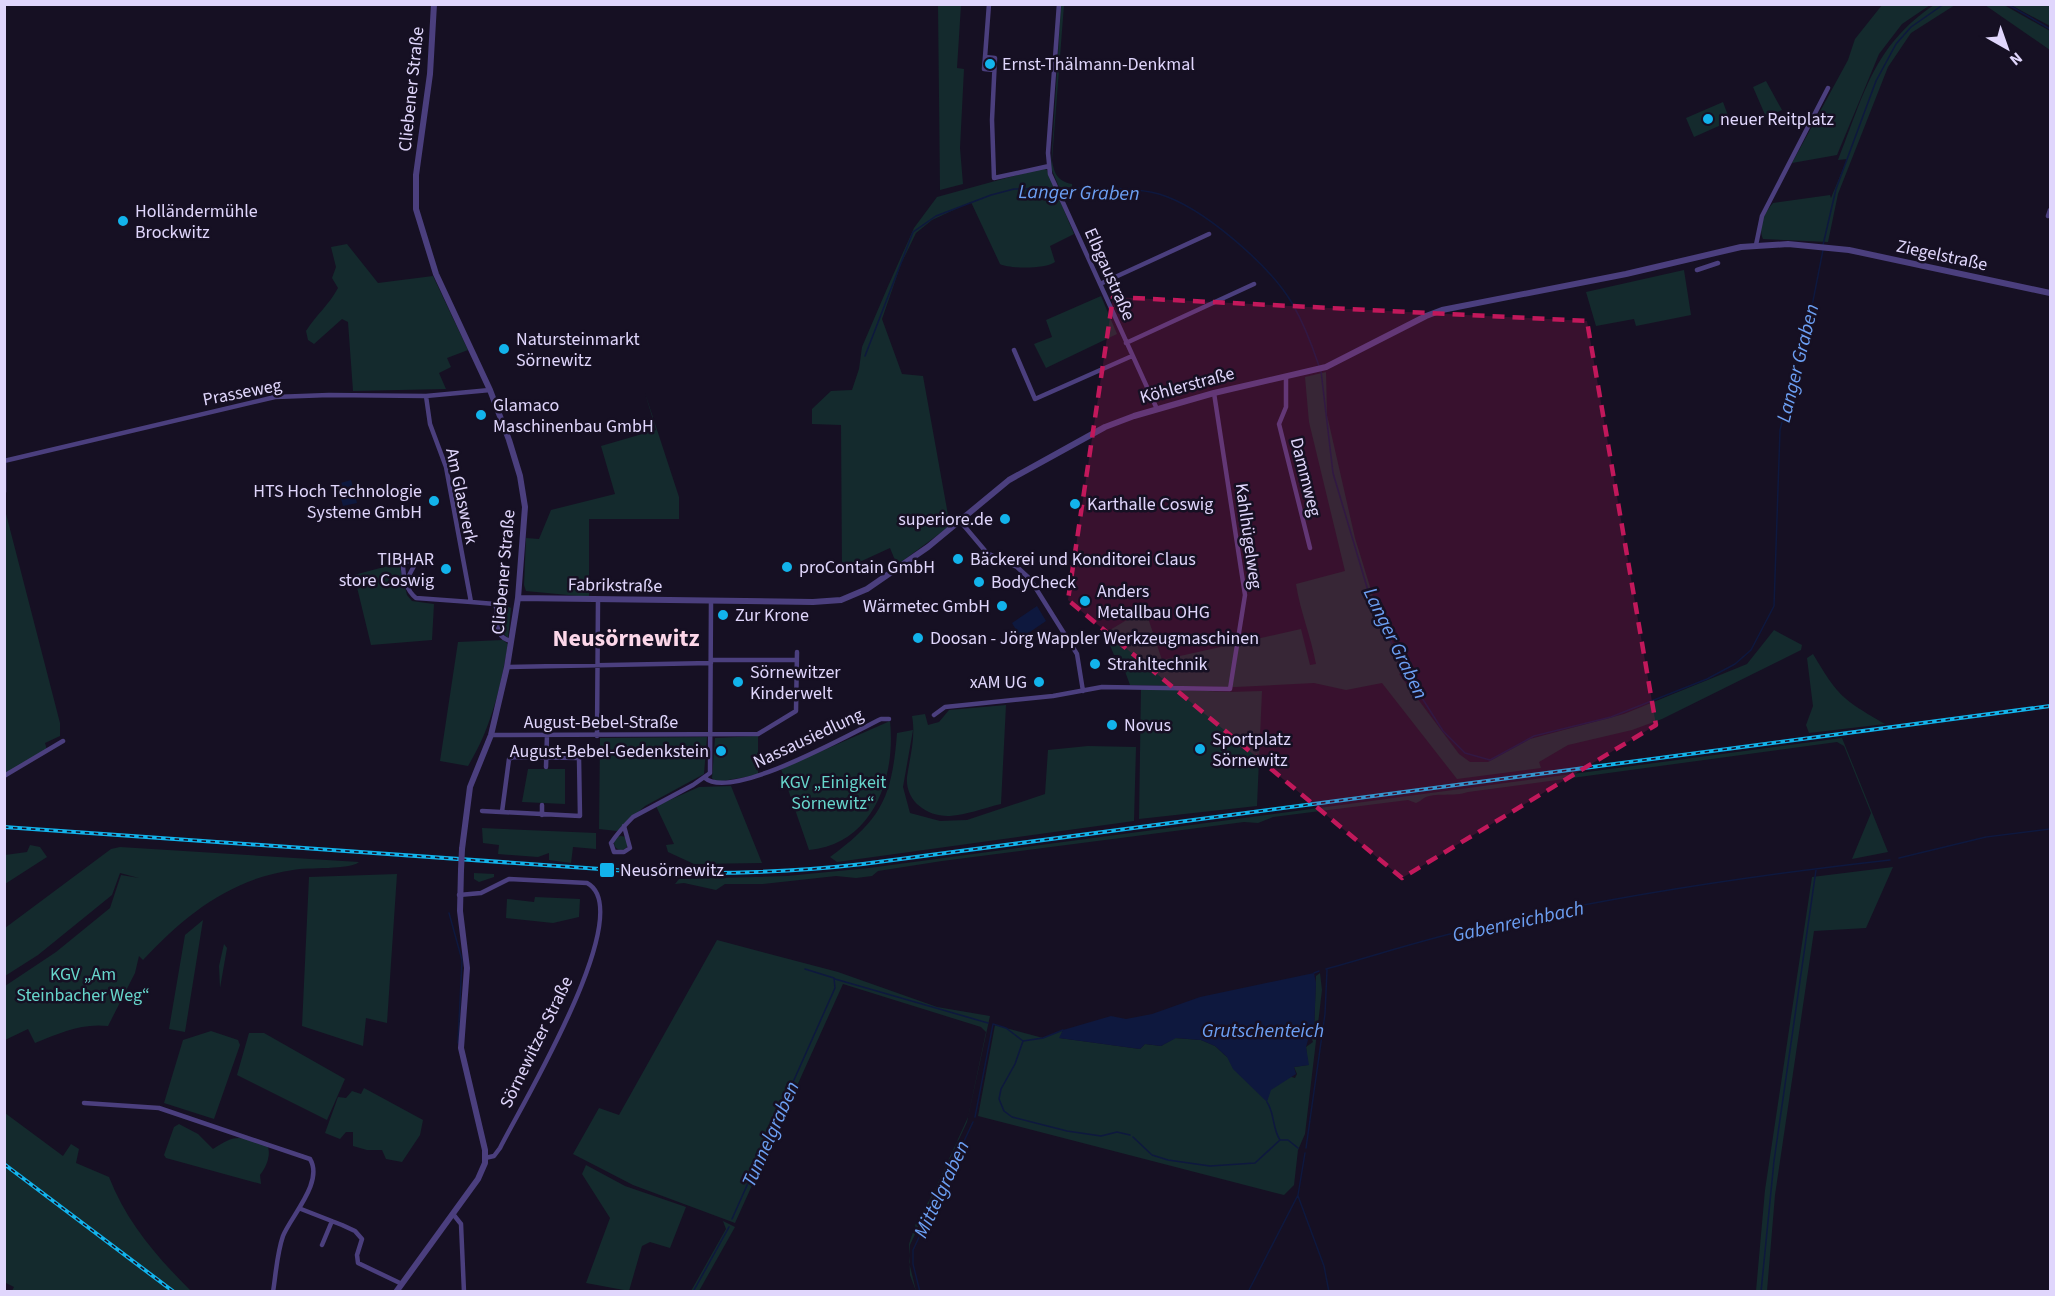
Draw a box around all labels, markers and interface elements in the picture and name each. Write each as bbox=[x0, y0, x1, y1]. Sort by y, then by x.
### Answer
north arrow bbox=[1977, 18, 2037, 78]
street label: Cliebener Straße bbox=[393, 25, 430, 153]
text: N bbox=[2005, 47, 2027, 71]
place label: Ernst-Thälmann-Denkmal bbox=[1002, 52, 1195, 77]
marker: Ernst-Thälmann-Denkmal bbox=[983, 57, 997, 71]
place label: neuer Reitplatz bbox=[1720, 107, 1834, 132]
marker: neuer Reitplatz bbox=[1701, 112, 1715, 126]
water label: Langer Graben bbox=[1018, 178, 1140, 208]
place label: Holländermühle Brockwitz bbox=[135, 199, 258, 245]
marker: Holländermühle Brockwitz bbox=[116, 214, 130, 228]
street label: Elbgaustraße bbox=[1078, 224, 1141, 325]
street label: Ziegelstraße bbox=[1894, 234, 1990, 277]
water label: Langer Graben bbox=[1770, 301, 1826, 425]
place label: Natursteinmarkt Sörnewitz bbox=[516, 327, 640, 373]
marker: Natursteinmarkt Sörnewitz bbox=[497, 342, 511, 356]
street label: Köhlerstraße bbox=[1137, 361, 1237, 410]
street label: Prasseweg bbox=[200, 373, 284, 412]
place label: Glamaco Maschinenbau GmbH bbox=[493, 393, 654, 439]
marker: Glamaco Maschinenbau GmbH bbox=[474, 408, 488, 422]
street label: Dammweg bbox=[1284, 435, 1327, 519]
street label: Am Glaswerk bbox=[439, 446, 484, 547]
place label: HTS Hoch Technologie Systeme GmbH bbox=[253, 479, 422, 525]
street label: Kahlhügelweg bbox=[1229, 482, 1268, 591]
place label: Karthalle Coswig bbox=[1087, 492, 1213, 517]
marker: HTS Hoch Technologie Systeme GmbH bbox=[427, 494, 441, 508]
marker: Karthalle Coswig bbox=[1068, 497, 1082, 511]
place label: superiore.de bbox=[898, 507, 993, 532]
street label: Cliebener Straße bbox=[486, 509, 521, 635]
marker: superiore.de bbox=[998, 512, 1012, 526]
place label: TIBHAR store Coswig bbox=[339, 547, 434, 593]
place label: Bäckerei und Konditorei Claus bbox=[970, 547, 1196, 572]
marker: Bäckerei und Konditorei Claus bbox=[951, 552, 965, 566]
place label: proContain GmbH bbox=[799, 555, 935, 580]
marker: proContain GmbH bbox=[780, 560, 794, 574]
marker: TIBHAR store Coswig bbox=[439, 562, 453, 576]
place label: BodyCheck bbox=[991, 570, 1076, 595]
street label: Fabrikstraße bbox=[568, 572, 662, 599]
marker: BodyCheck bbox=[972, 575, 986, 589]
place label: Anders Metallbau OHG bbox=[1097, 579, 1210, 625]
water label: Langer Graben bbox=[1356, 583, 1434, 704]
place label: Wärmetec GmbH bbox=[863, 594, 990, 619]
marker: Anders Metallbau OHG bbox=[1078, 594, 1092, 608]
marker: Wärmetec GmbH bbox=[995, 599, 1009, 613]
place label: Zur Krone bbox=[735, 603, 809, 628]
marker: Zur Krone bbox=[716, 608, 730, 622]
district label: Neusörnewitz bbox=[552, 621, 700, 656]
place label: Doosan - Jörg Wappler Werkzeugmaschinen bbox=[930, 626, 1259, 651]
marker: Doosan - Jörg Wappler Werkzeugmaschinen bbox=[911, 631, 925, 645]
place label: Strahltechnik bbox=[1107, 652, 1208, 677]
marker: Strahltechnik bbox=[1088, 657, 1102, 671]
place label: Sörnewitzer Kinderwelt bbox=[750, 660, 841, 706]
place label: xAM UG bbox=[970, 670, 1027, 695]
marker: Sörnewitzer Kinderwelt bbox=[731, 675, 745, 689]
marker: xAM UG bbox=[1032, 675, 1046, 689]
street label: Nassausiedlung bbox=[749, 702, 867, 775]
street label: August-Bebel-Straße bbox=[524, 710, 678, 735]
place label: Novus bbox=[1124, 713, 1171, 738]
marker: Novus bbox=[1105, 718, 1119, 732]
place label: Sportplatz Sörnewitz bbox=[1212, 727, 1291, 773]
place label: August-Bebel-Gedenkstein bbox=[510, 739, 709, 764]
marker: Sportplatz Sörnewitz bbox=[1193, 742, 1207, 756]
marker: August-Bebel-Gedenkstein bbox=[714, 744, 728, 758]
park label: KGV „Einigkeit Sörnewitz“ bbox=[780, 770, 886, 816]
place label: Neusörnewitz bbox=[620, 858, 724, 883]
marker: Neusörnewitz bbox=[598, 861, 616, 879]
water label: Gabenreichbach bbox=[1450, 894, 1587, 950]
park label: KGV „Am Steinbacher Weg“ bbox=[16, 962, 150, 1008]
street label: Sörnewitzer Straße bbox=[494, 972, 579, 1112]
water label: Grutschenteich bbox=[1202, 1017, 1324, 1045]
water label: Tunnelgraben bbox=[735, 1077, 807, 1192]
water label: Mittelgraben bbox=[907, 1136, 977, 1243]

